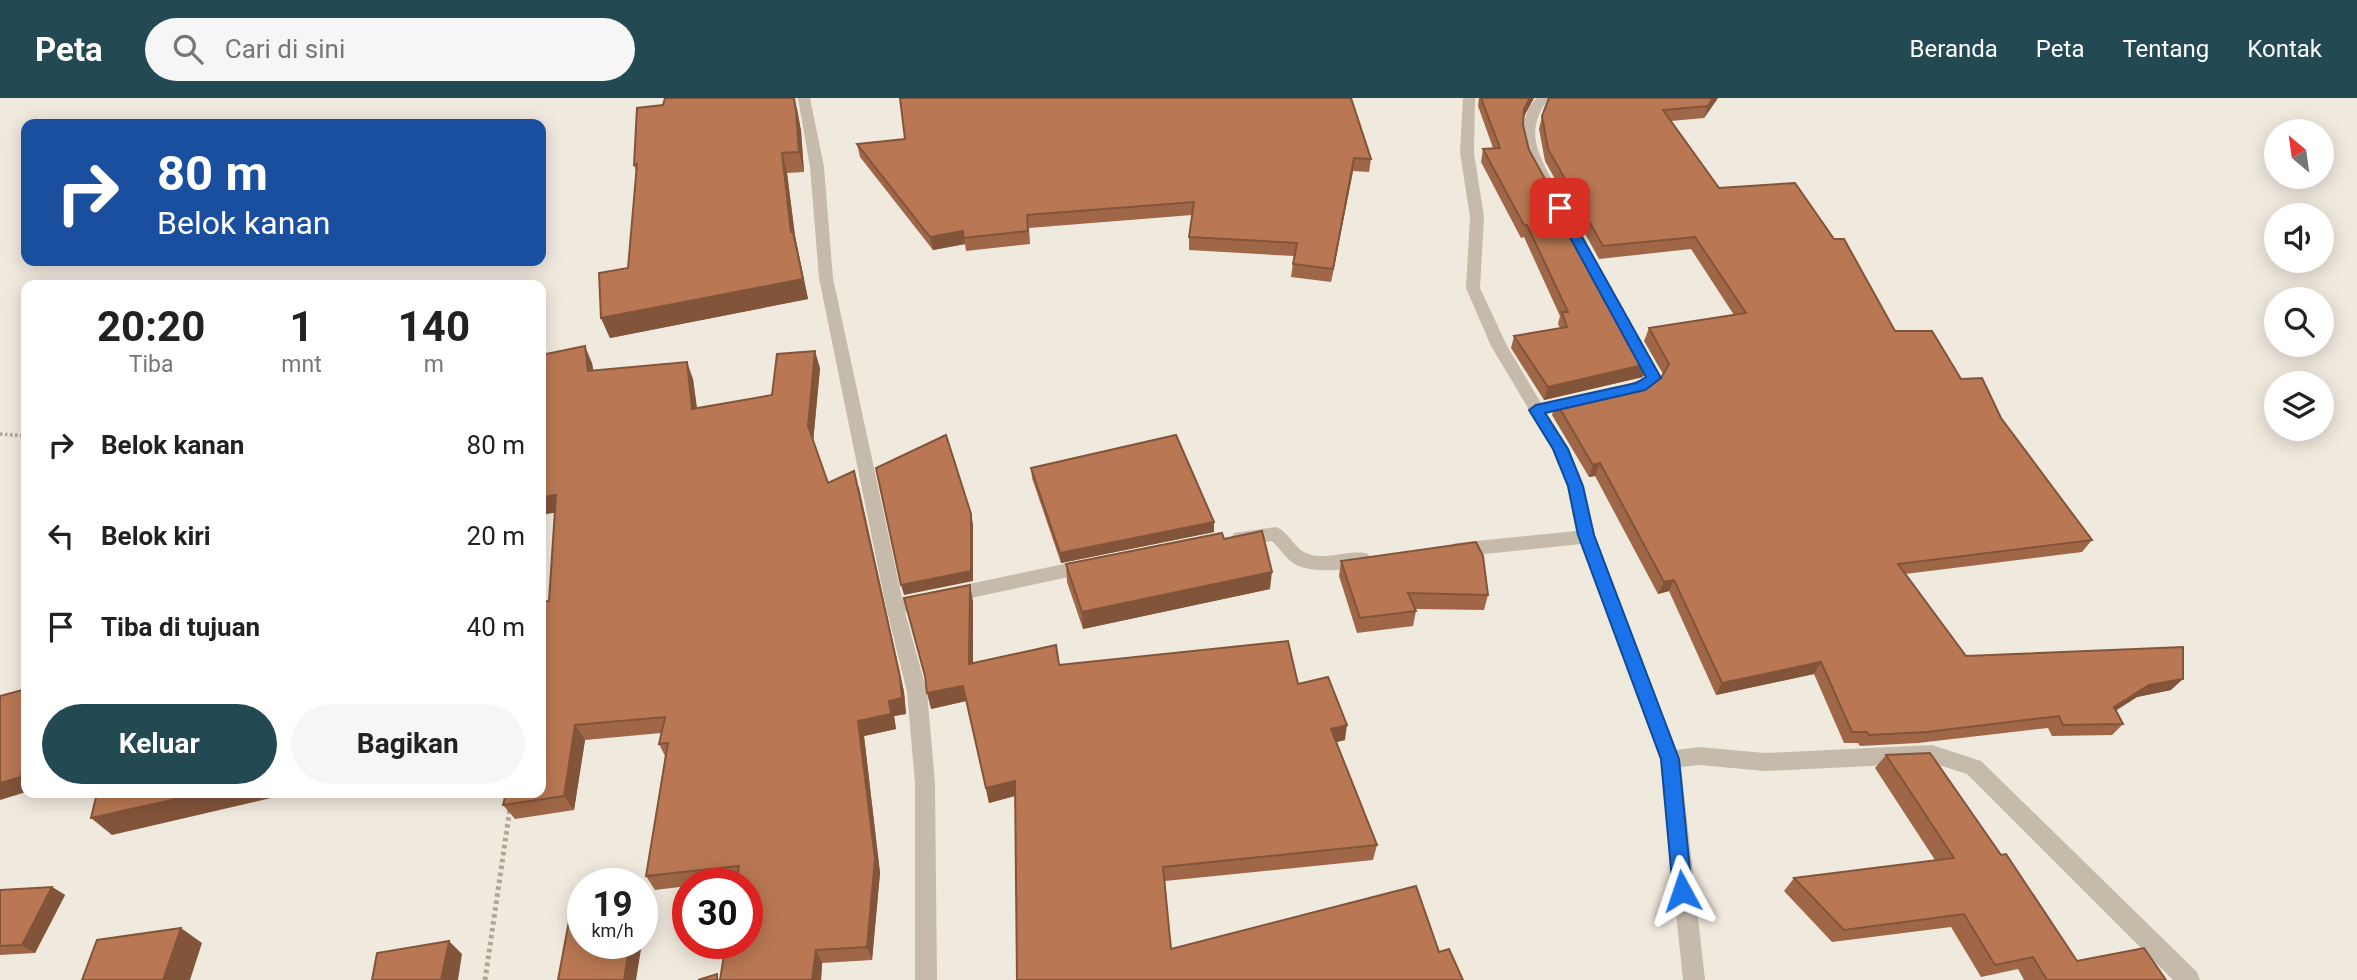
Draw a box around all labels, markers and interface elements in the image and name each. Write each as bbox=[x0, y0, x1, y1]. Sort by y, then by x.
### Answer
search box bbox=[145, 18, 635, 81]
text: Peta bbox=[35, 30, 103, 69]
icon: search bbox=[169, 30, 207, 68]
text: Cari di sini bbox=[225, 34, 345, 64]
text: Beranda bbox=[1910, 35, 1998, 63]
text: Peta bbox=[2036, 35, 2084, 63]
text: Tentang bbox=[2122, 35, 2209, 63]
text: Kontak bbox=[2247, 35, 2322, 63]
north arrow bbox=[2264, 119, 2334, 189]
map controls bbox=[2264, 119, 2334, 441]
text: 80 m bbox=[157, 145, 268, 202]
icon: right bbox=[42, 147, 133, 238]
pin bbox=[1530, 178, 1590, 238]
icon: arrive bbox=[1541, 189, 1579, 227]
button: sound bbox=[2264, 203, 2334, 273]
text: Belok kanan bbox=[157, 204, 330, 242]
button: search bbox=[2264, 287, 2334, 357]
text: 20:20 bbox=[97, 302, 205, 351]
text: 1 bbox=[289, 302, 314, 351]
text: 140 bbox=[398, 302, 470, 351]
text: Tiba bbox=[129, 351, 174, 378]
text: mnt bbox=[281, 351, 322, 378]
text: m bbox=[424, 351, 444, 378]
button: layers bbox=[2264, 371, 2334, 441]
icon: right bbox=[42, 426, 80, 464]
text: Belok kanan bbox=[101, 430, 244, 460]
text: 80 m bbox=[467, 430, 525, 460]
icon: left bbox=[42, 517, 80, 555]
text: Belok kiri bbox=[101, 521, 211, 551]
text: 20 m bbox=[467, 521, 525, 551]
icon: arrive bbox=[42, 608, 80, 646]
text: Tiba di tujuan bbox=[101, 612, 260, 642]
text: 40 m bbox=[467, 612, 525, 642]
button: Keluar bbox=[42, 704, 277, 784]
button: Bagikan bbox=[291, 704, 525, 784]
position arrow bbox=[1645, 854, 1719, 928]
speed limit sign: 30 bbox=[672, 868, 763, 959]
text: 19 bbox=[592, 884, 633, 925]
text: km/h bbox=[591, 920, 634, 941]

